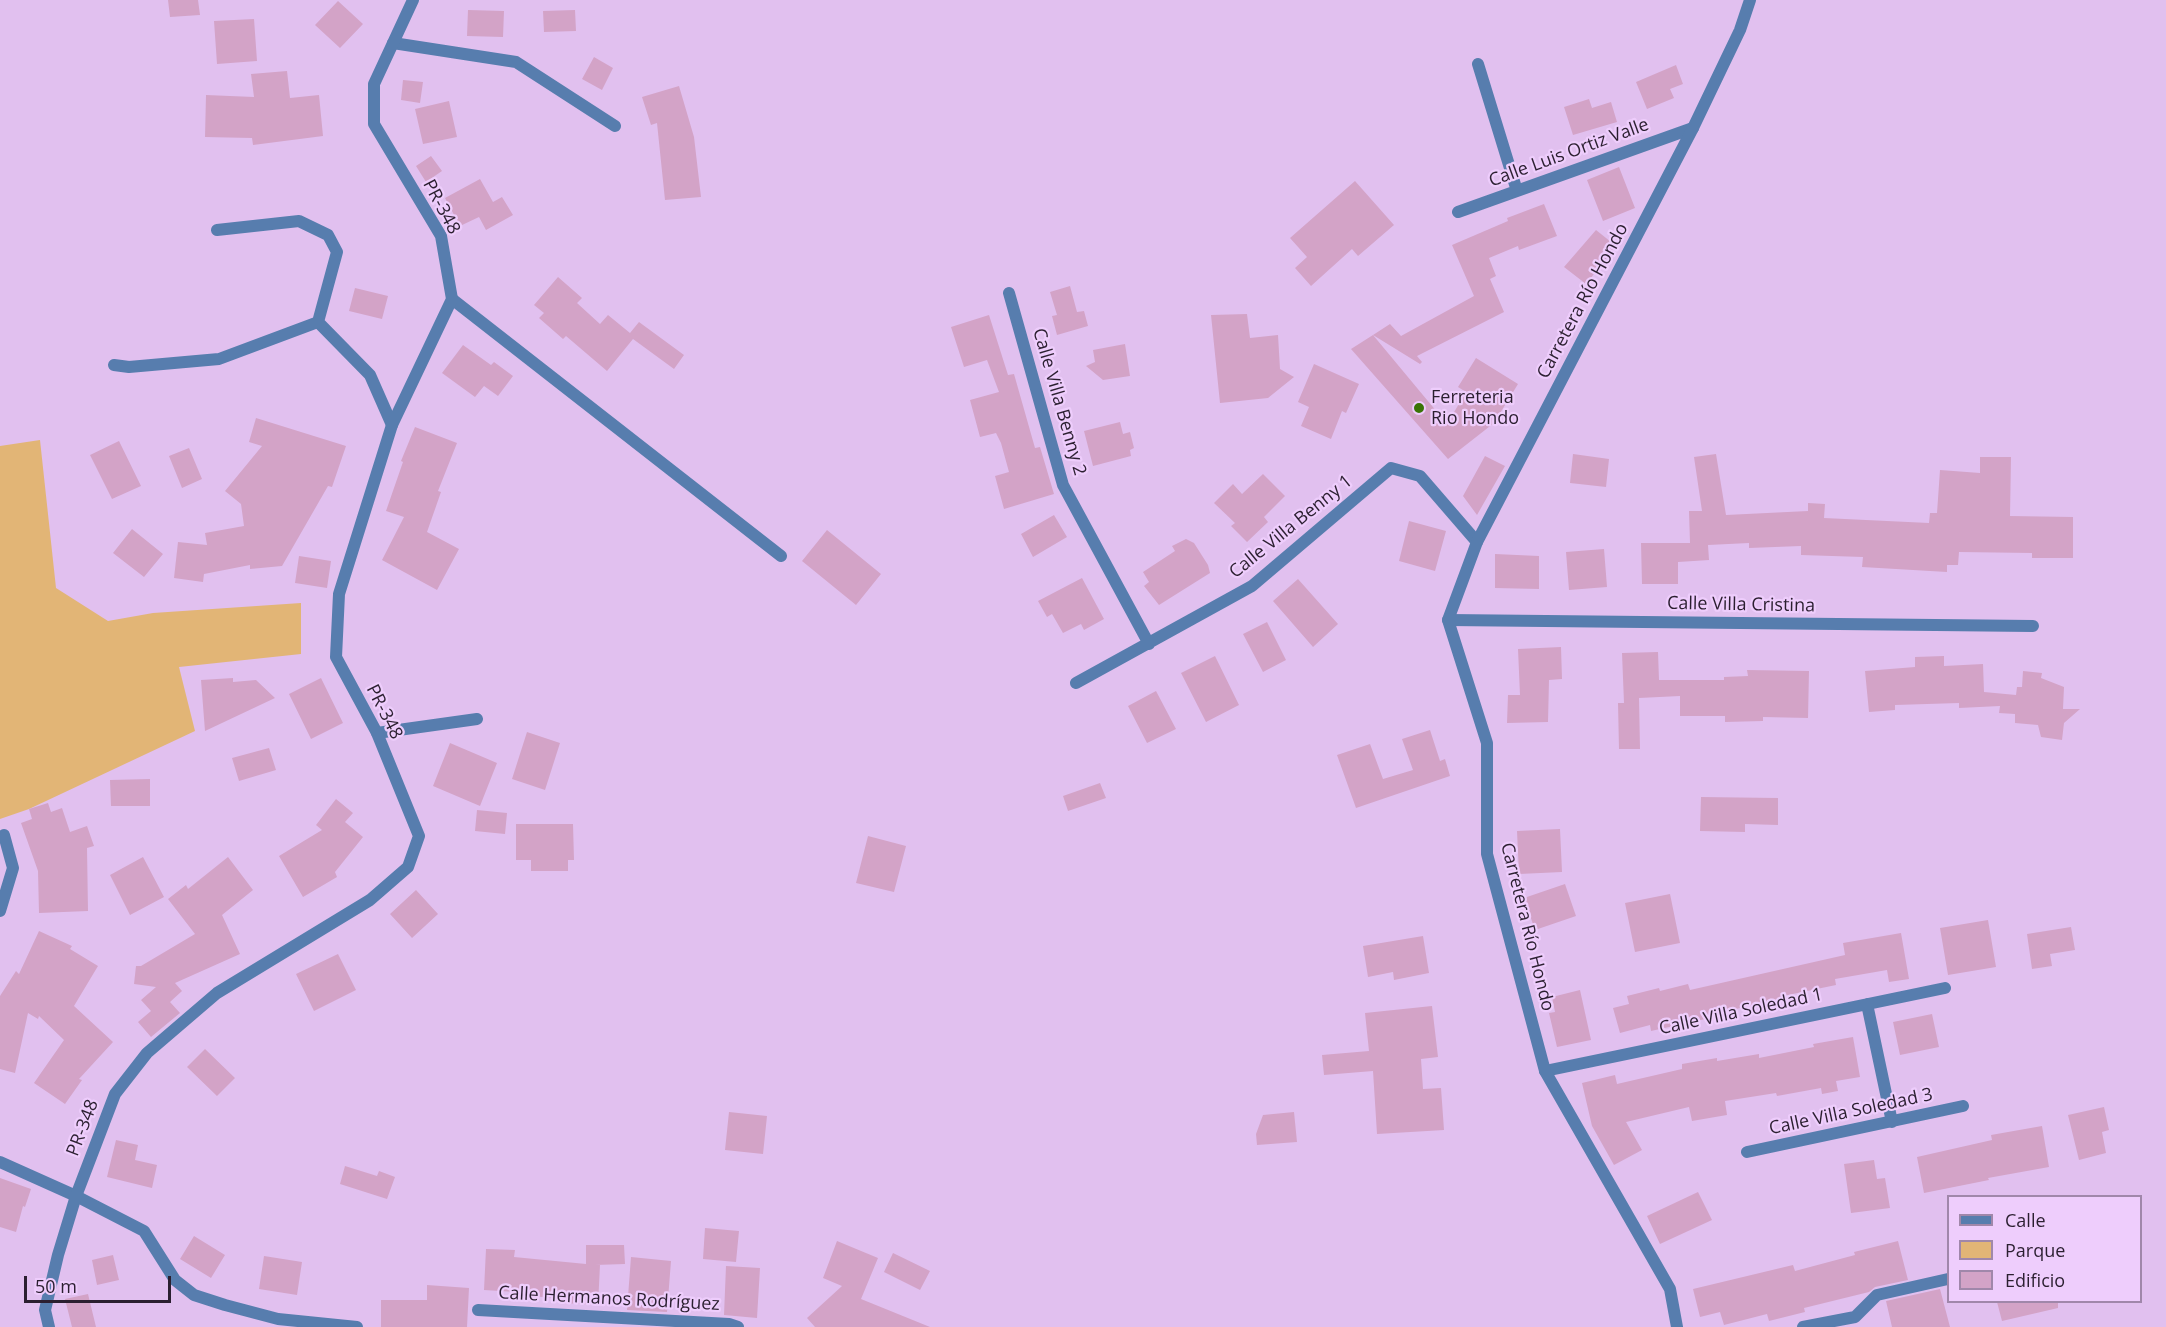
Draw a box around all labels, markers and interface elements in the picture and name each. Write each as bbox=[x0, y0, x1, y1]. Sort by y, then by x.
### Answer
street label: Calle Luis Ortiz Valle bbox=[1486, 114, 1652, 192]
street label: PR-348 bbox=[418, 176, 464, 238]
street label: Carretera Río Hondo bbox=[1533, 220, 1633, 382]
street label: Calle Villa Benny 2 bbox=[1028, 326, 1090, 478]
place label: Ferreteria Rio Hondo bbox=[1431, 387, 1519, 430]
marker: Ferreteria Rio Hondo bbox=[1412, 401, 1426, 415]
street label: Calle Villa Benny 1 bbox=[1225, 471, 1357, 583]
street label: Calle Villa Cristina bbox=[1667, 593, 1815, 617]
street label: PR-348 bbox=[361, 681, 407, 743]
street label: Carretera Río Hondo bbox=[1496, 841, 1558, 1013]
street label: Calle Villa Soledad 1 bbox=[1657, 984, 1825, 1040]
street label: Calle Villa Soledad 3 bbox=[1767, 1084, 1935, 1140]
street label: PR-348 bbox=[62, 1097, 104, 1159]
legend bbox=[1947, 1195, 2142, 1303]
text: Calle bbox=[2005, 1208, 2046, 1232]
text: Parque bbox=[2005, 1238, 2065, 1262]
scale bar bbox=[27, 1264, 174, 1302]
text: Edificio bbox=[2005, 1268, 2065, 1292]
text: 50 m bbox=[35, 1274, 77, 1298]
street label: Calle Hermanos Rodríguez bbox=[498, 1282, 720, 1316]

